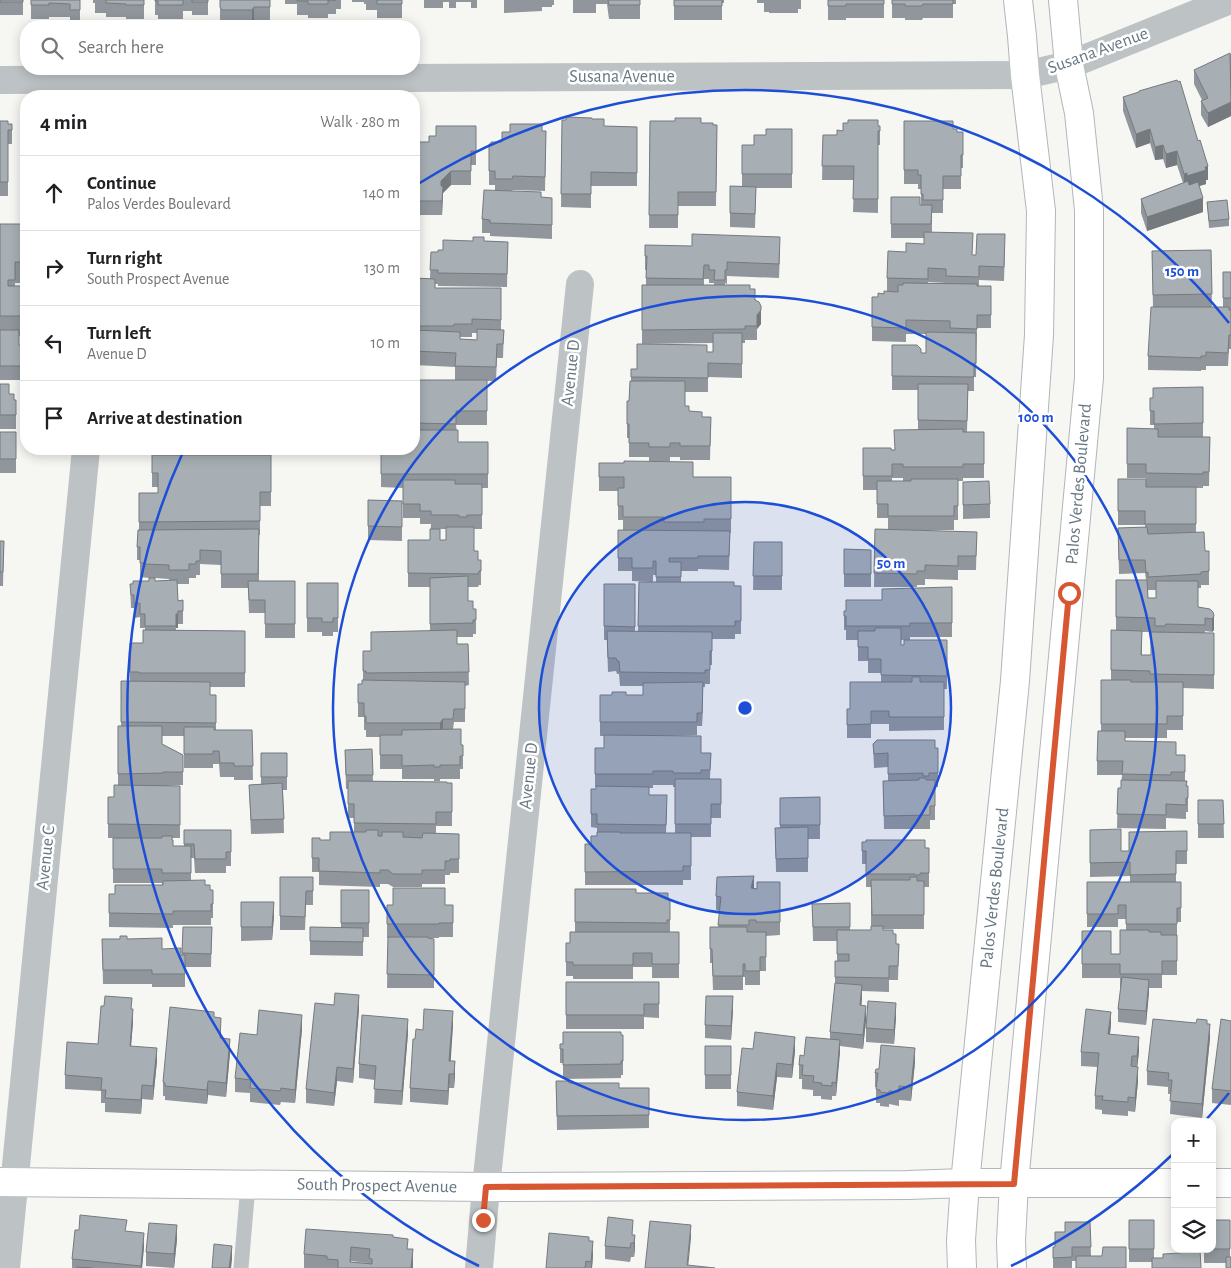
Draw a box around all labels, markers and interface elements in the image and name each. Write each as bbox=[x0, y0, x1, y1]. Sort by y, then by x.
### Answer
search box bbox=[20, 20, 420, 75]
street label: Susana Avenue bbox=[1045, 24, 1151, 78]
icon: search bbox=[38, 34, 66, 62]
text: Search here bbox=[78, 38, 164, 57]
street label: Susana Avenue bbox=[569, 68, 675, 86]
text: 4 min bbox=[40, 112, 87, 133]
text: Walk · 280 m bbox=[320, 114, 400, 130]
text: Continue bbox=[87, 174, 156, 193]
icon: ahead bbox=[40, 179, 68, 207]
text: 140 m bbox=[363, 185, 400, 201]
text: Palos Verdes Boulevard bbox=[87, 196, 231, 212]
text: Turn right bbox=[87, 249, 162, 268]
icon: right bbox=[40, 254, 68, 282]
text: 130 m bbox=[364, 260, 400, 276]
text: 150 m bbox=[1165, 264, 1199, 279]
text: South Prospect Avenue bbox=[87, 271, 229, 287]
text: Turn left bbox=[87, 324, 151, 343]
icon: left bbox=[40, 329, 68, 357]
text: 10 m bbox=[371, 335, 400, 351]
street label: Avenue D bbox=[559, 339, 583, 407]
text: Avenue D bbox=[87, 346, 147, 362]
street label: Palos Verdes Boulevard bbox=[1063, 403, 1095, 565]
icon: arrive bbox=[40, 404, 68, 432]
text: Arrive at destination bbox=[87, 409, 243, 428]
text: 100 m bbox=[1018, 410, 1054, 425]
text: 50 m bbox=[877, 556, 905, 571]
route start bbox=[1058, 582, 1081, 605]
centre of rings bbox=[736, 699, 754, 717]
street label: Avenue D bbox=[517, 742, 541, 810]
street label: Palos Verdes Boulevard bbox=[978, 807, 1012, 969]
street label: Avenue C bbox=[34, 825, 58, 891]
map controls bbox=[1171, 1118, 1216, 1253]
button: + bbox=[1171, 1118, 1216, 1163]
button: − bbox=[1171, 1163, 1216, 1208]
street label: South Prospect Avenue bbox=[297, 1176, 457, 1196]
button: layers bbox=[1171, 1208, 1216, 1253]
route end bbox=[472, 1209, 495, 1232]

